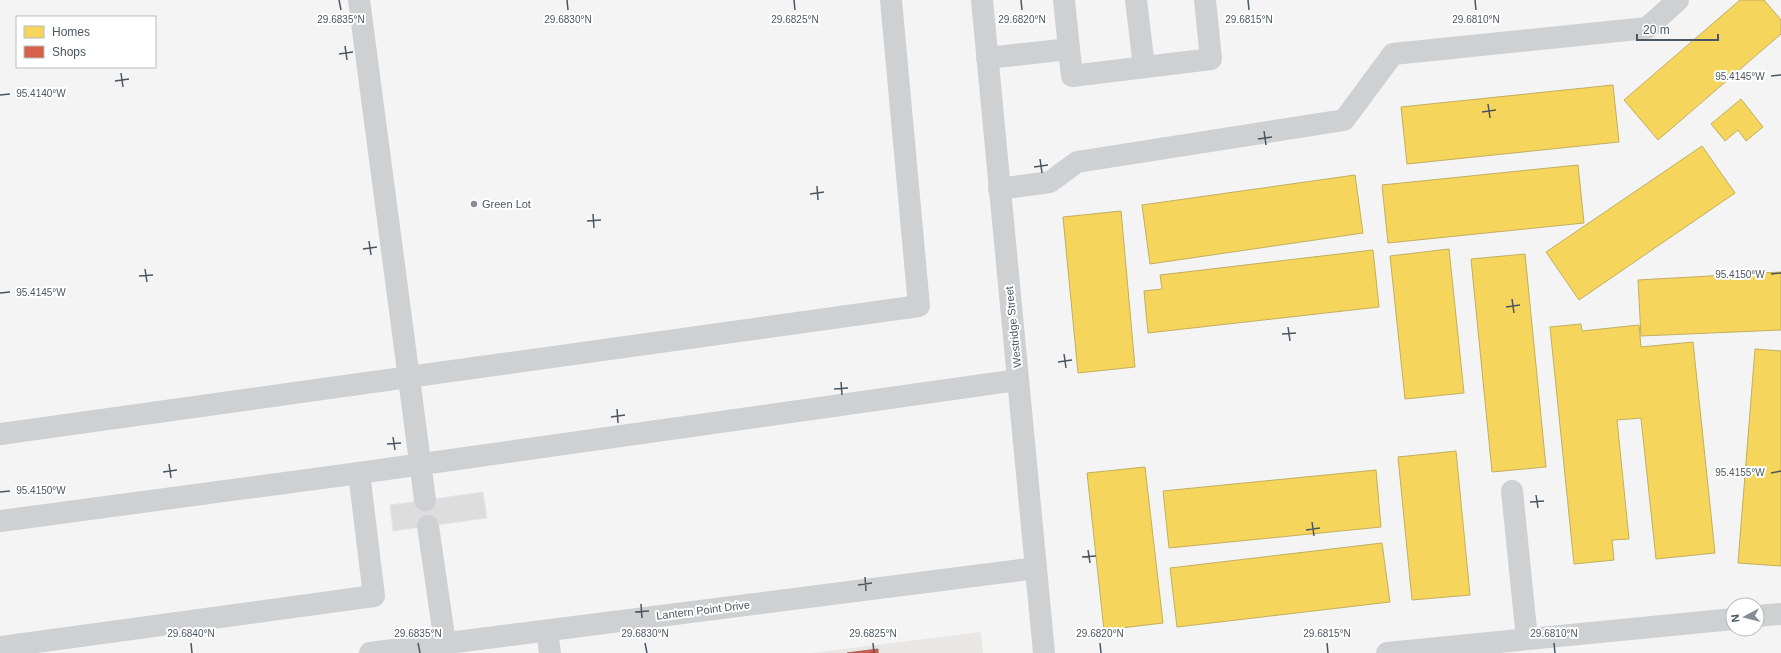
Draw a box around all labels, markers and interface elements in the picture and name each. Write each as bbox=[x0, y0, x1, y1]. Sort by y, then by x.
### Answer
text: 29.6835°N bbox=[317, 14, 365, 25]
text: 29.6830°N bbox=[544, 14, 592, 25]
text: 29.6825°N bbox=[771, 14, 819, 25]
text: 29.6820°N bbox=[998, 14, 1046, 25]
text: 29.6815°N bbox=[1225, 14, 1273, 25]
text: 29.6810°N bbox=[1452, 14, 1500, 25]
legend bbox=[16, 16, 156, 68]
scale bar bbox=[1637, 16, 1718, 42]
text: 20 m bbox=[1643, 23, 1670, 37]
text: Homes bbox=[52, 25, 90, 39]
text: Shops bbox=[52, 45, 86, 59]
text: 95.4145°W bbox=[1715, 71, 1765, 82]
text: 95.4140°W bbox=[16, 88, 66, 99]
place label: Green Lot bbox=[482, 198, 531, 210]
marker: Green Lot bbox=[469, 199, 479, 209]
text: 95.4150°W bbox=[1715, 269, 1765, 280]
street label: Westridge Street bbox=[1003, 286, 1023, 368]
text: 95.4145°W bbox=[16, 287, 66, 298]
text: 95.4155°W bbox=[1715, 467, 1765, 478]
text: 95.4150°W bbox=[16, 485, 66, 496]
north arrow bbox=[1725, 597, 1765, 637]
street label: Lantern Point Drive bbox=[656, 598, 750, 622]
text: N bbox=[1729, 613, 1742, 623]
text: 29.6840°N bbox=[167, 628, 215, 639]
text: 29.6835°N bbox=[394, 628, 442, 639]
text: 29.6830°N bbox=[621, 628, 669, 639]
text: 29.6825°N bbox=[849, 628, 897, 639]
text: 29.6820°N bbox=[1076, 628, 1124, 639]
text: 29.6815°N bbox=[1303, 628, 1351, 639]
text: 29.6810°N bbox=[1530, 628, 1578, 639]

